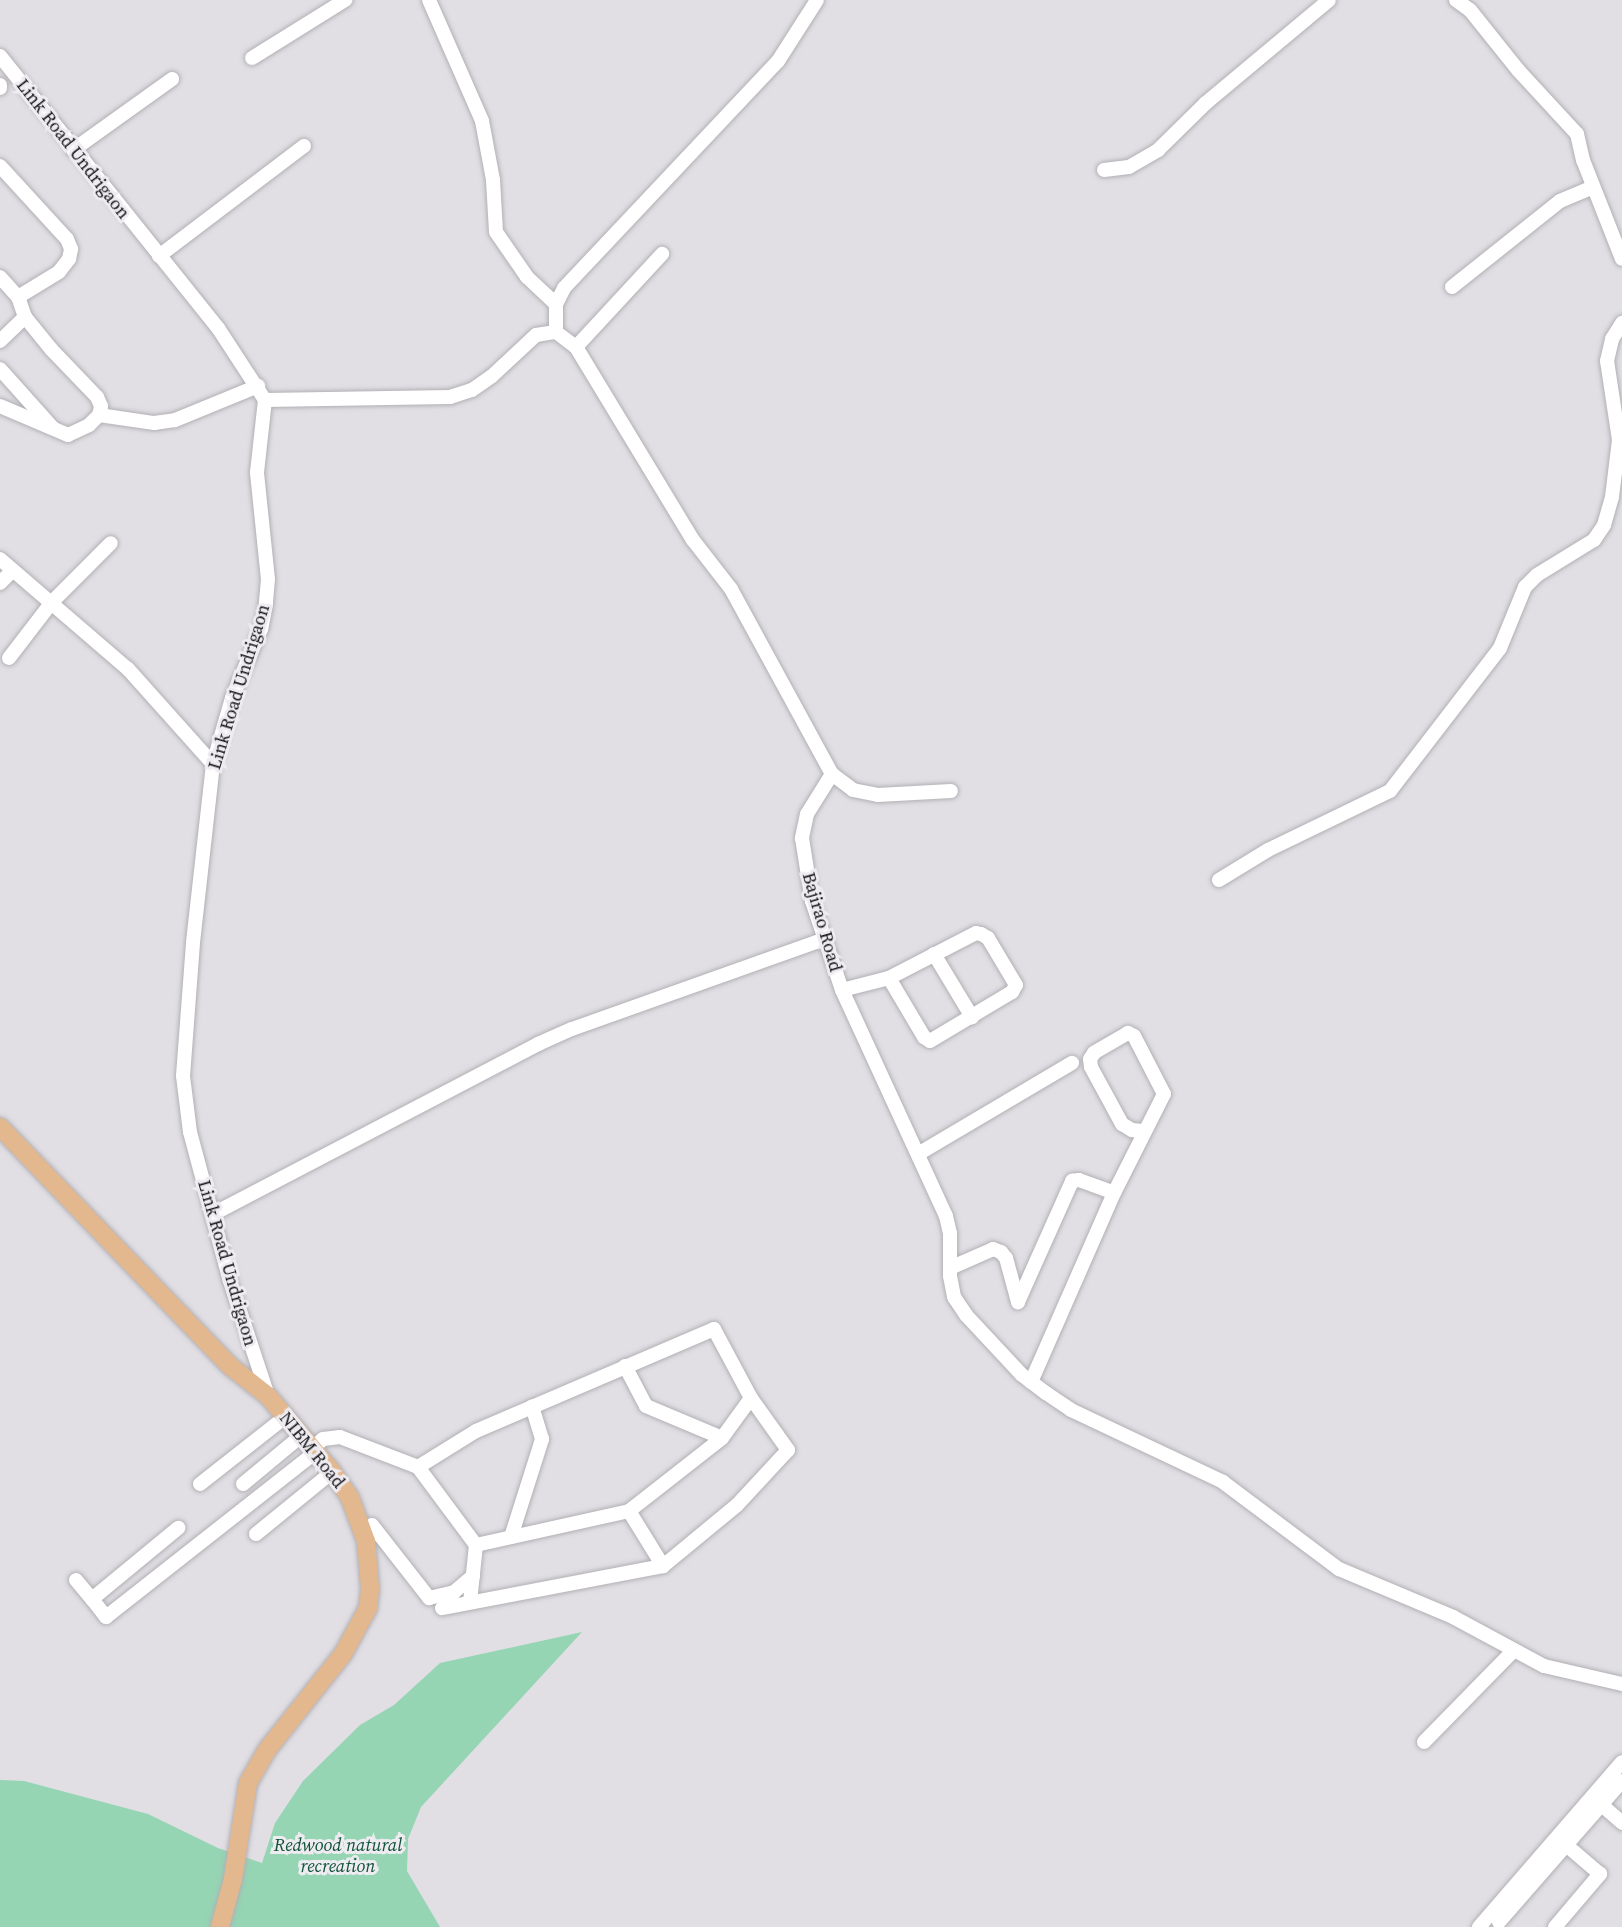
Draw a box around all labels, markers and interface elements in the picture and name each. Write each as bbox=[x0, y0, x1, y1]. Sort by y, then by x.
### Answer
street label: Link Road Undrigaon bbox=[12, 75, 134, 223]
street label: Link Road Undrigaon bbox=[204, 602, 274, 772]
street label: Bajirao Road bbox=[798, 870, 846, 974]
street label: Link Road Undrigaon bbox=[193, 1178, 261, 1348]
street label: NIBM Road bbox=[275, 1407, 349, 1493]
park label: Redwood natural recreation bbox=[274, 1835, 402, 1878]

